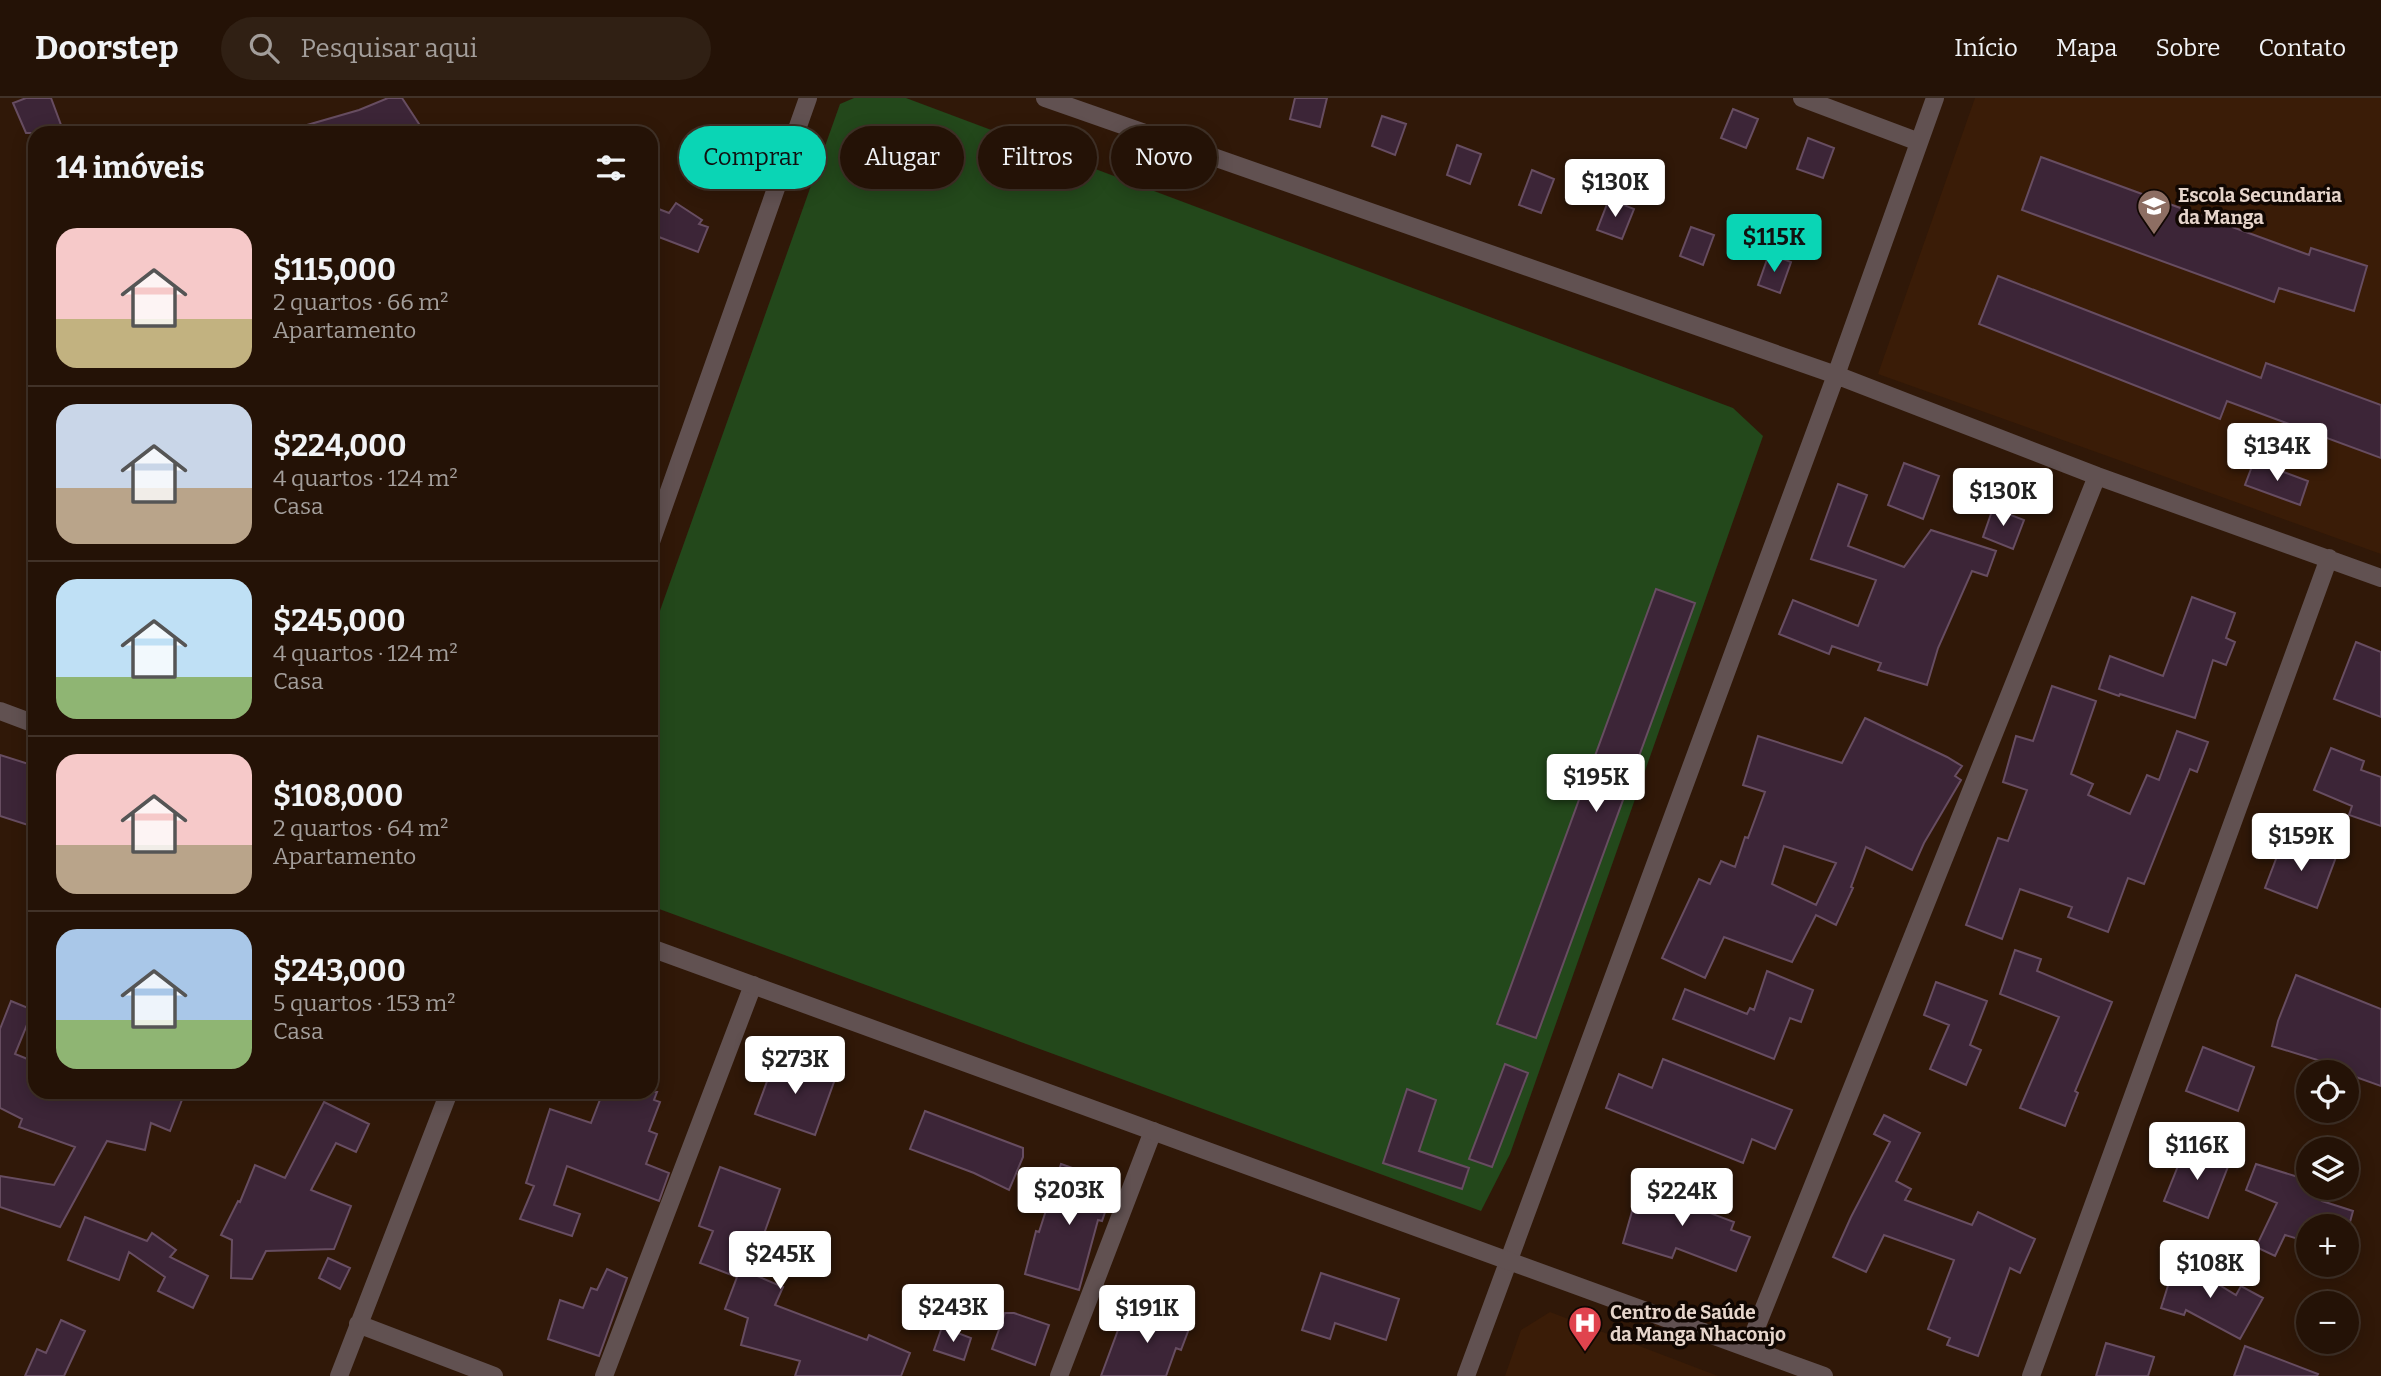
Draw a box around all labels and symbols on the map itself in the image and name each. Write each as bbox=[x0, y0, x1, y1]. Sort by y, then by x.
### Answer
pin: $130K bbox=[1566, 159, 1664, 219]
place label: Escola Secundaria da Manga bbox=[2178, 184, 2342, 229]
school or university icon: Escola Secundaria da Manga bbox=[2135, 187, 2173, 236]
pin: $115K bbox=[1725, 214, 1823, 274]
pin: $134K bbox=[2228, 424, 2326, 483]
pin: $130K bbox=[1954, 468, 2052, 528]
pin: $195K bbox=[1547, 754, 1645, 814]
pin: $159K bbox=[2252, 814, 2350, 873]
pin: $273K bbox=[746, 1037, 844, 1096]
pin: $116K bbox=[2148, 1122, 2246, 1182]
pin: $203K bbox=[1020, 1168, 1118, 1227]
pin: $224K bbox=[1633, 1168, 1731, 1228]
pin: $245K bbox=[731, 1232, 829, 1291]
pin: $108K bbox=[2161, 1240, 2259, 1300]
pin: $243K bbox=[904, 1284, 1002, 1344]
pin: $191K bbox=[1098, 1286, 1196, 1345]
place label: Centro de Saúde da Manga Nhaconjo bbox=[1610, 1301, 1786, 1346]
hospital icon: Centro de Saúde da Manga Nhaconjo bbox=[1566, 1304, 1604, 1353]

